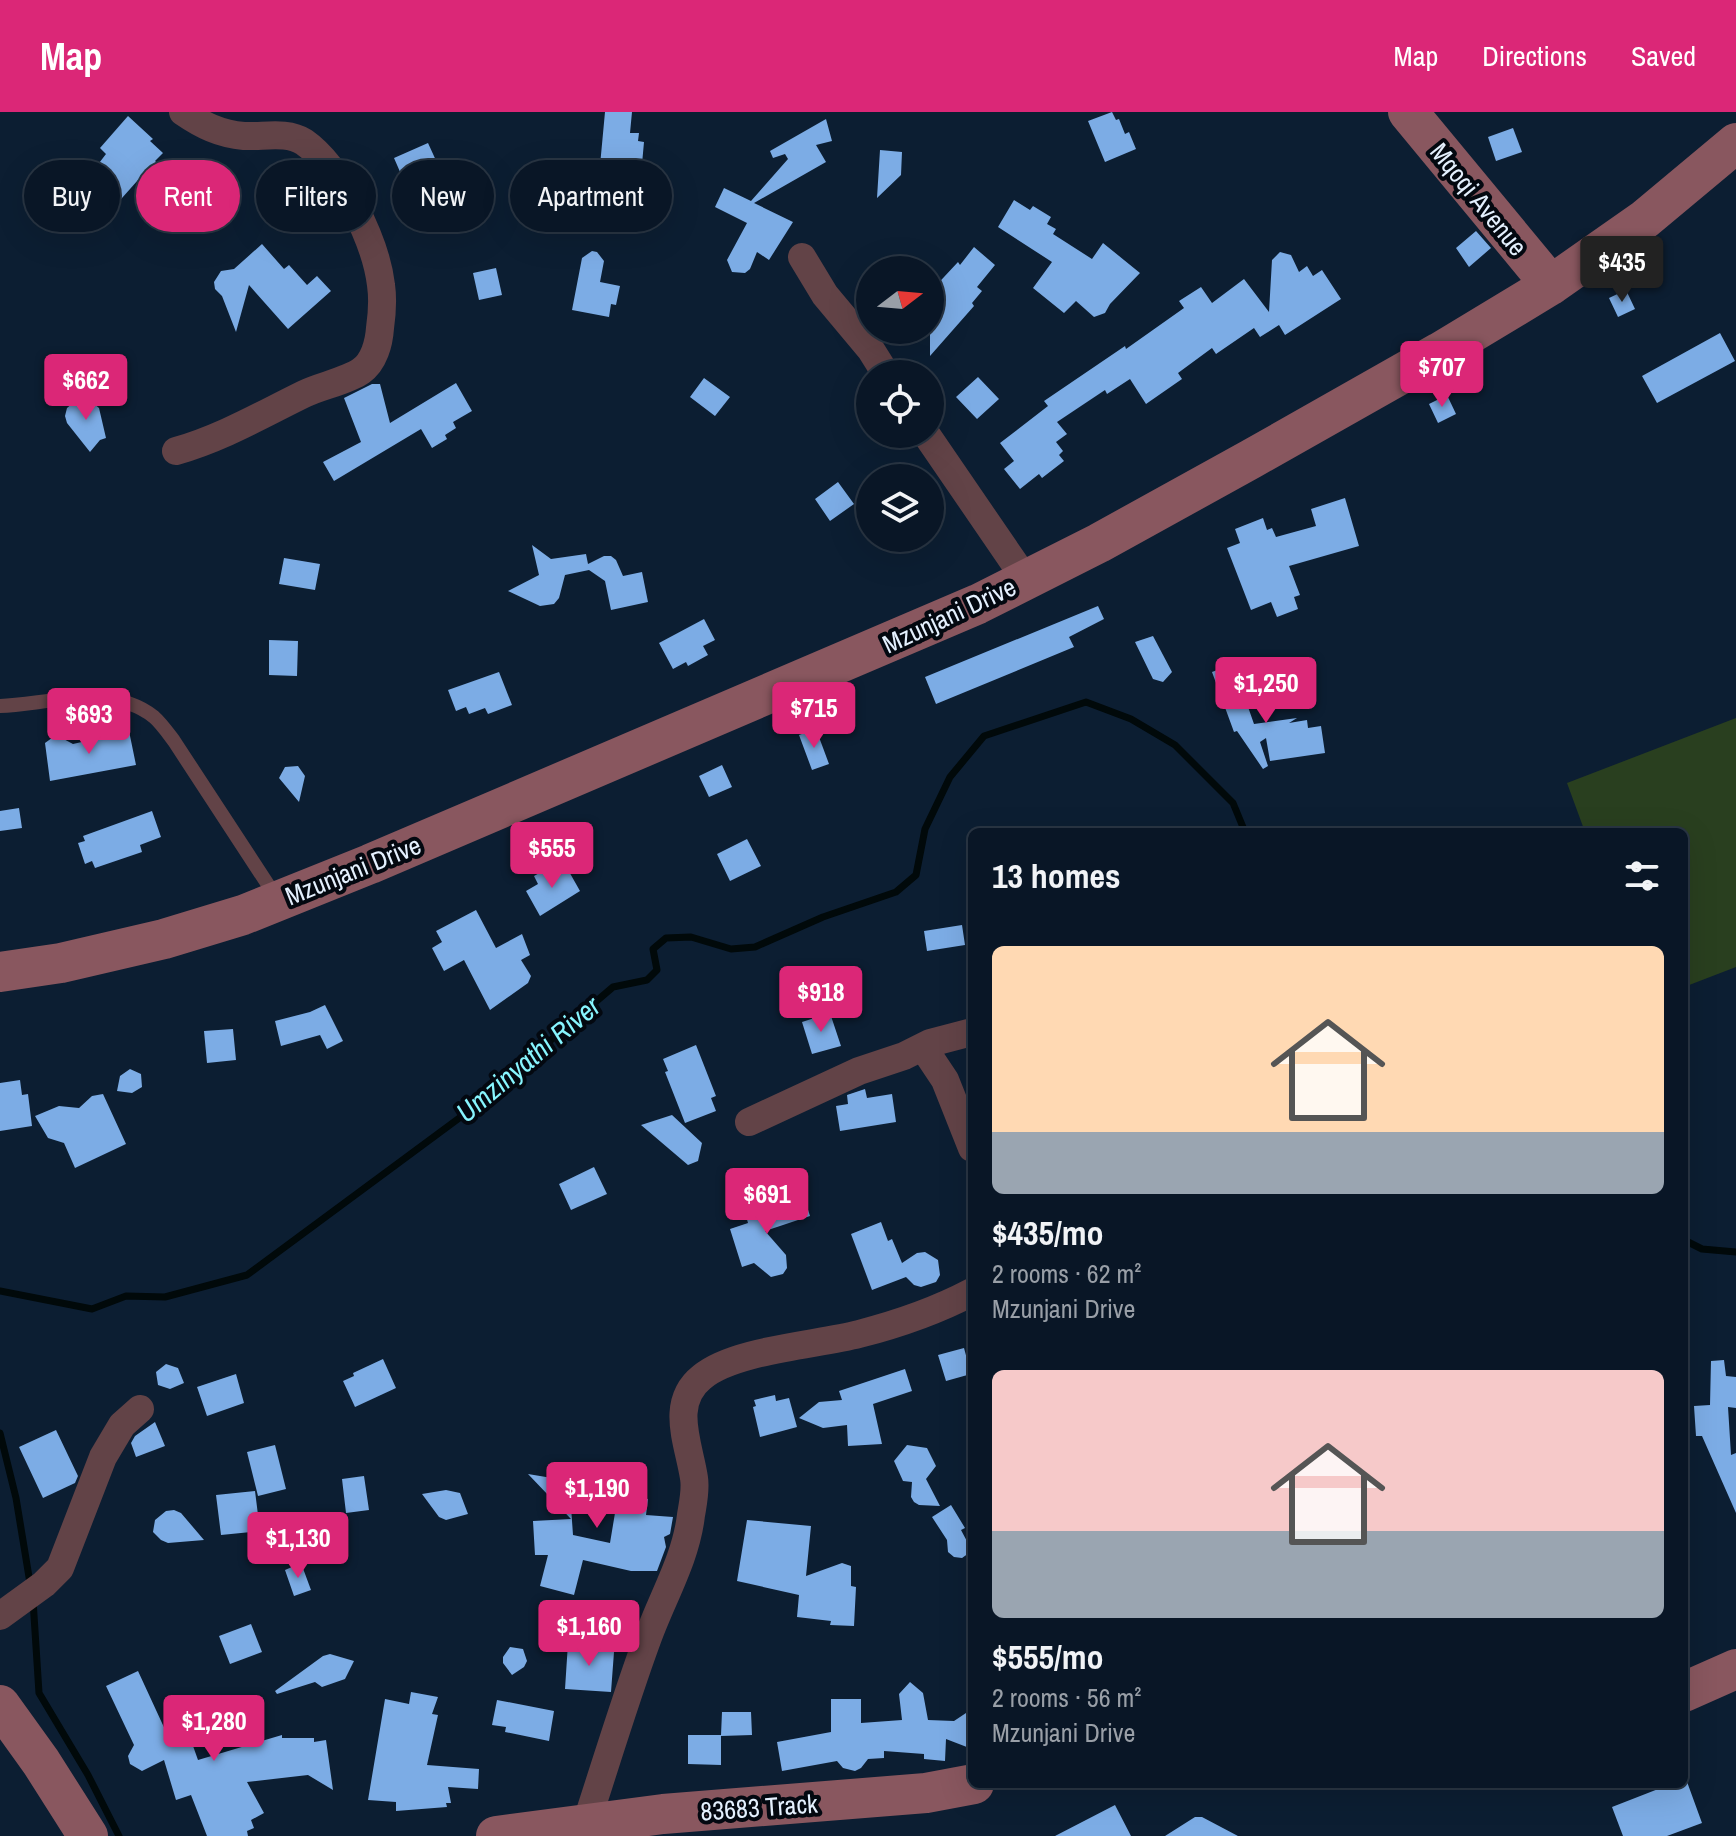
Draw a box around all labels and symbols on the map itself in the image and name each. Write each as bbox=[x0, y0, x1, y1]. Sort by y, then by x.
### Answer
street label: Mqoqi Avenue bbox=[1423, 135, 1535, 263]
pin: $435 bbox=[1575, 236, 1669, 304]
north arrow bbox=[856, 256, 944, 344]
pin: $707 bbox=[1395, 341, 1489, 409]
pin: $662 bbox=[39, 354, 133, 422]
street label: Mzunjani Drive bbox=[877, 569, 1021, 661]
pin: $1,250 bbox=[1201, 657, 1331, 725]
pin: $715 bbox=[767, 682, 861, 750]
pin: $693 bbox=[42, 688, 136, 756]
pin: $555 bbox=[505, 822, 599, 890]
street label: Mzunjani Drive bbox=[280, 827, 426, 913]
pin: $918 bbox=[774, 966, 868, 1034]
water label: Umzinyathi River bbox=[448, 987, 609, 1131]
pin: $691 bbox=[720, 1168, 814, 1236]
pin: $1,190 bbox=[532, 1462, 662, 1530]
pin: $1,130 bbox=[233, 1512, 363, 1580]
pin: $1,160 bbox=[524, 1600, 654, 1668]
pin: $1,280 bbox=[149, 1695, 279, 1763]
street label: 83683 Track bbox=[699, 1785, 819, 1829]

